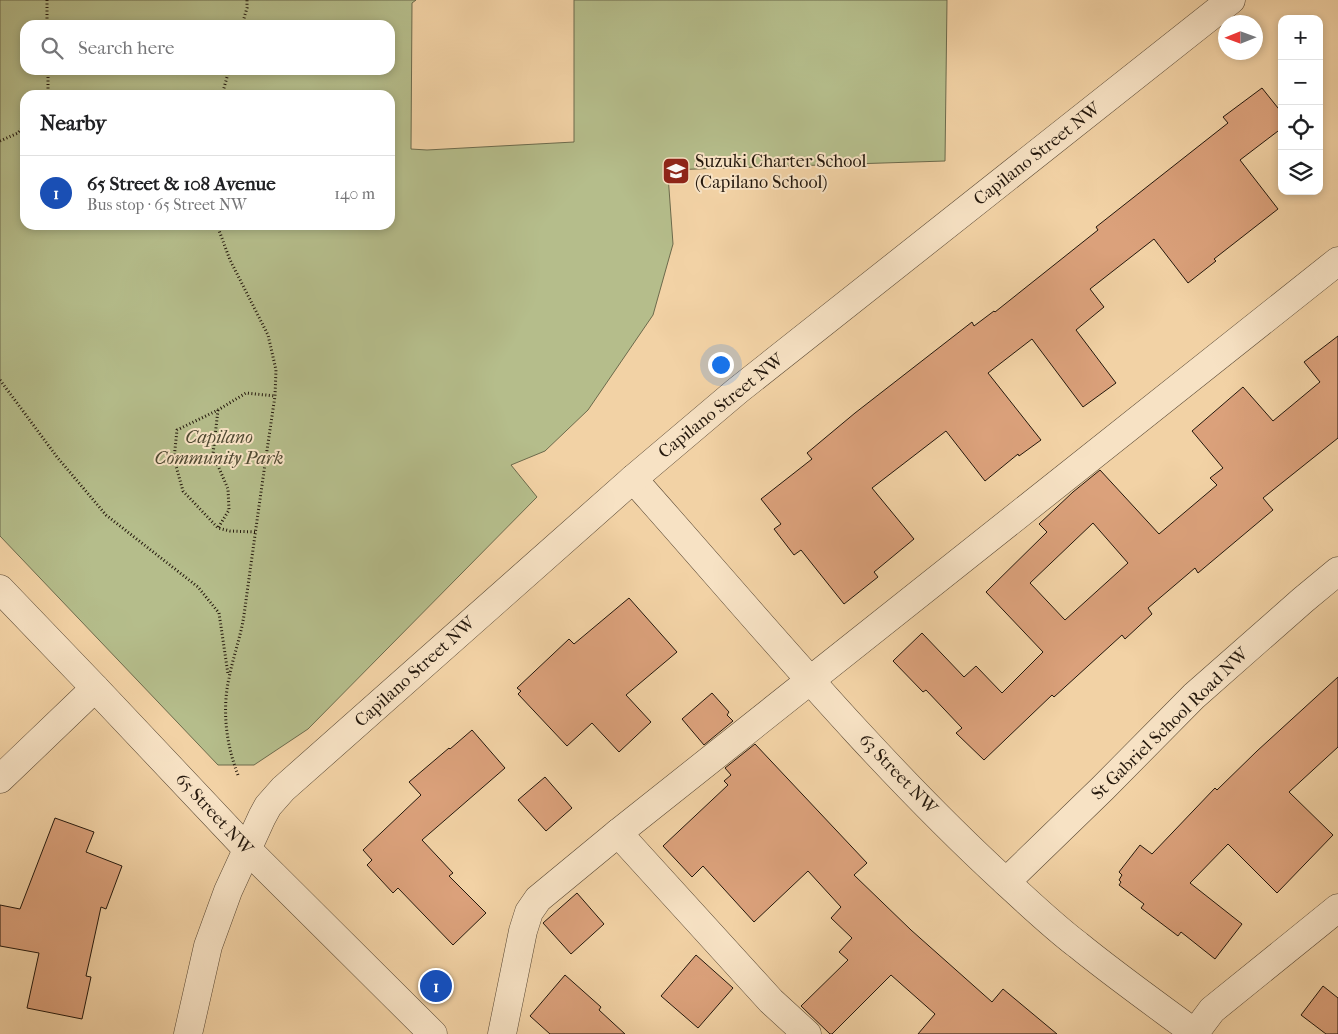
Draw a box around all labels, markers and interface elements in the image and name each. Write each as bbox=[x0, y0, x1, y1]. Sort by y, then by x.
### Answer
north arrow bbox=[1218, 15, 1263, 60]
map controls bbox=[1278, 15, 1323, 195]
button: + bbox=[1278, 15, 1323, 60]
search box bbox=[20, 20, 395, 75]
icon: search bbox=[38, 34, 66, 62]
text: Search here bbox=[78, 37, 174, 59]
button: − bbox=[1278, 60, 1323, 105]
street label: Capilano Street NW bbox=[970, 97, 1106, 210]
button: locate bbox=[1278, 105, 1323, 150]
text: Nearby bbox=[40, 111, 106, 135]
button: layers bbox=[1278, 150, 1323, 195]
place label: Suzuki Charter School (Capilano School) bbox=[695, 151, 866, 193]
school or university icon: Suzuki Charter School (Capilano School) bbox=[661, 156, 691, 186]
text: 65 Street & 108 Avenue bbox=[87, 173, 276, 195]
text: 1 bbox=[53, 184, 59, 203]
text: 140 m bbox=[334, 184, 375, 203]
text: Bus stop · 65 Street NW bbox=[87, 195, 247, 214]
street label: Capilano Street NW bbox=[654, 348, 789, 463]
your location bbox=[708, 352, 734, 378]
park label: Capilano Community Park bbox=[155, 427, 283, 469]
street label: Capilano Street NW bbox=[350, 612, 481, 732]
street label: St Gabriel School Road NW bbox=[1087, 643, 1254, 804]
street label: 63 Street NW bbox=[854, 729, 942, 820]
street label: 65 Street NW bbox=[171, 769, 258, 860]
pin: 1 bbox=[420, 967, 452, 1005]

